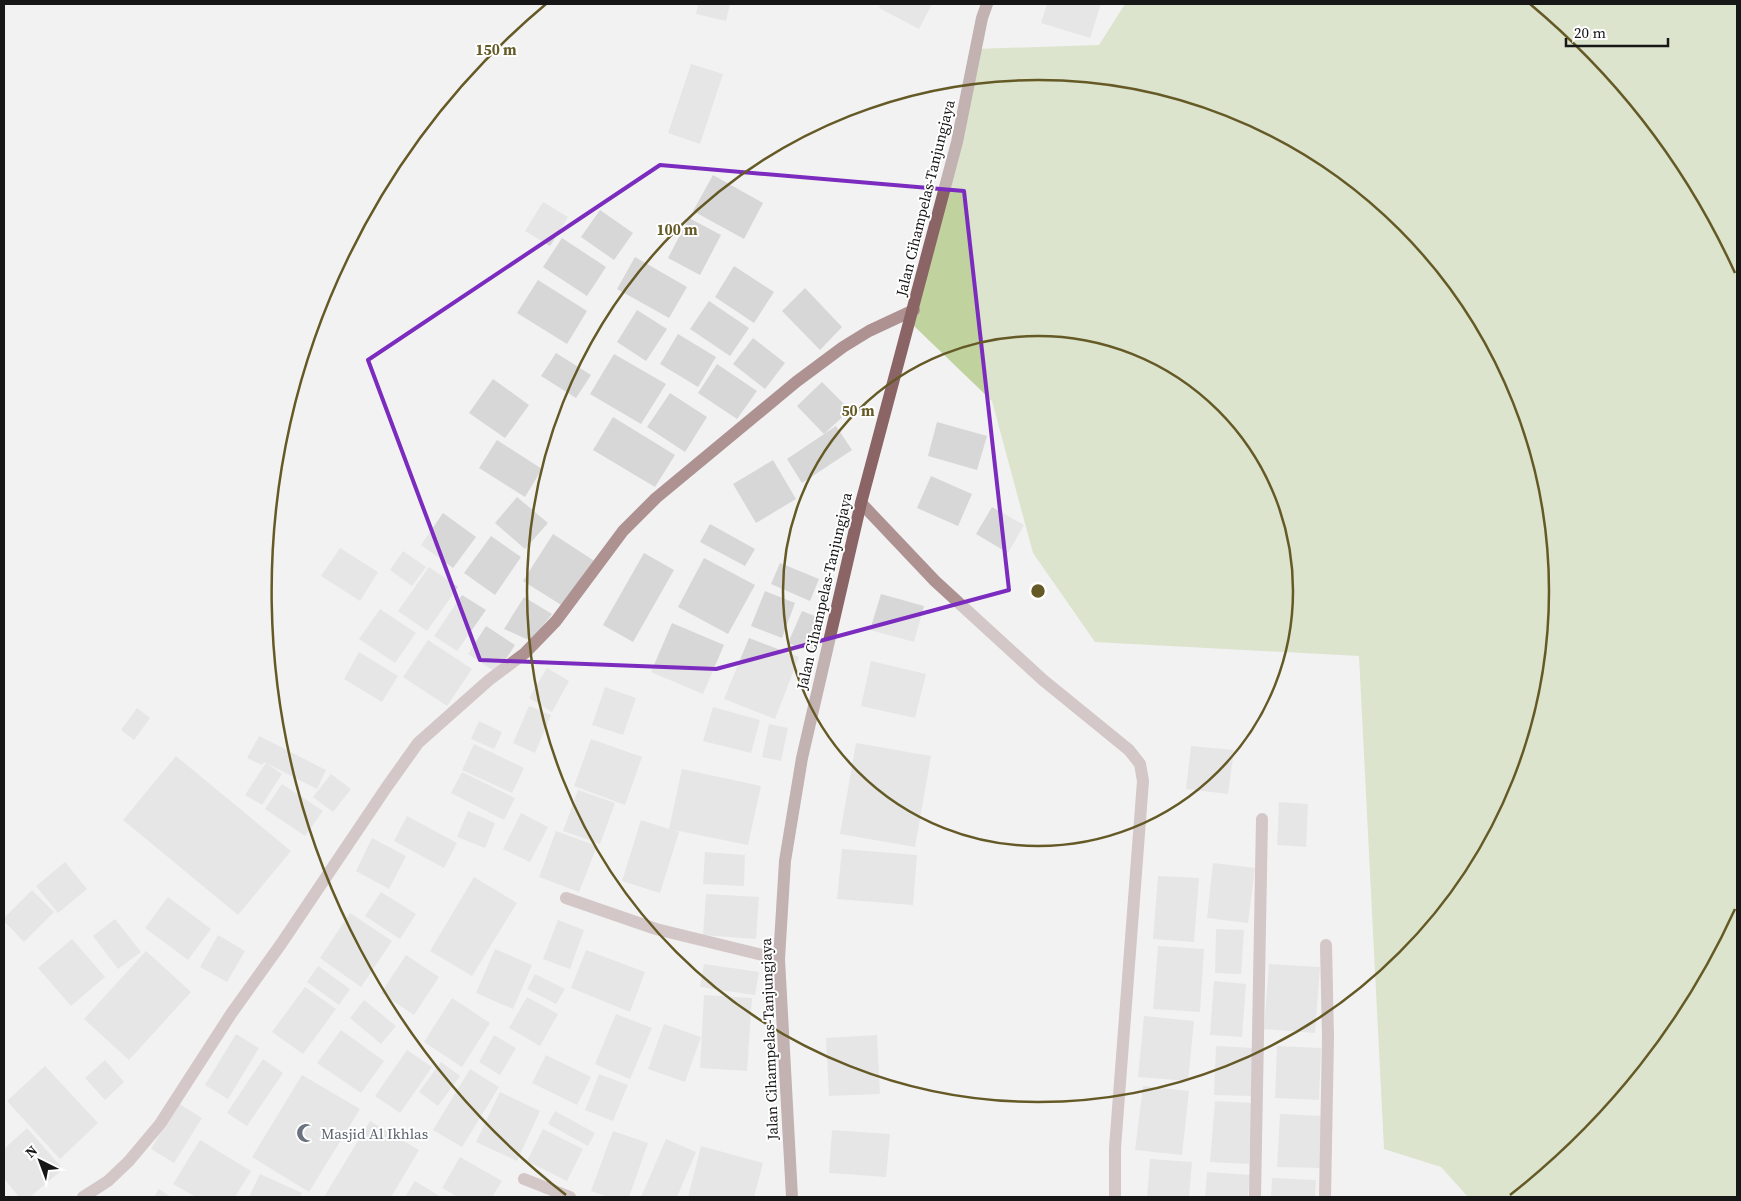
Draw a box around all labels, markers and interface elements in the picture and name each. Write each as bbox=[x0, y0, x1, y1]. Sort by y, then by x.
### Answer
scale bar bbox=[1566, 15, 1668, 47]
text: 20 m bbox=[1574, 22, 1606, 43]
text: 150 m bbox=[475, 39, 517, 60]
street label: Jalan Cihampelas-Tanjungjaya bbox=[890, 97, 960, 299]
text: 100 m bbox=[656, 219, 698, 240]
text: 50 m bbox=[841, 400, 875, 421]
street label: Jalan Cihampelas-Tanjungjaya bbox=[791, 490, 857, 693]
centre of rings bbox=[1029, 582, 1047, 600]
street label: Jalan Cihampelas-Tanjungjaya bbox=[755, 937, 783, 1141]
mosque icon: Masjid Al Ikhlas bbox=[295, 1122, 317, 1144]
place label: Masjid Al Ikhlas bbox=[321, 1123, 428, 1144]
north arrow bbox=[15, 1136, 65, 1186]
text: N bbox=[21, 1140, 42, 1162]

